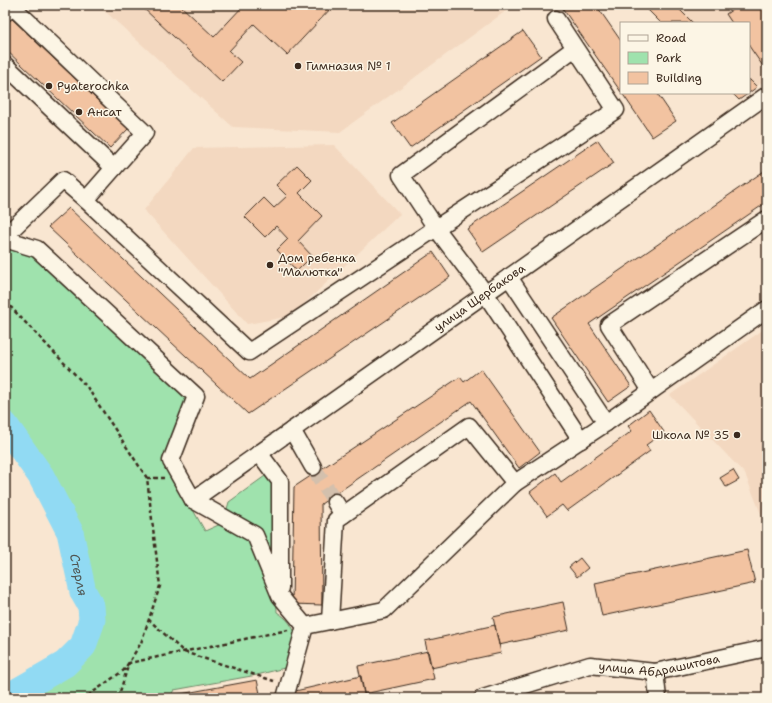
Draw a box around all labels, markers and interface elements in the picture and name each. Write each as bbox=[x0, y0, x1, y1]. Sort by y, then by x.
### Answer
legend bbox=[620, 22, 750, 94]
text: Road bbox=[656, 30, 687, 46]
text: Park bbox=[656, 50, 682, 66]
place label: Гимназия № 1 bbox=[306, 58, 391, 74]
marker: Гимназия № 1 bbox=[293, 61, 303, 71]
text: Building bbox=[656, 70, 702, 86]
place label: Pyaterochka bbox=[57, 78, 129, 94]
marker: Pyaterochka bbox=[44, 81, 54, 91]
place label: Ансат bbox=[87, 104, 123, 120]
marker: Ансат bbox=[74, 107, 84, 117]
place label: Дом ребенка "Малютка" bbox=[278, 250, 356, 280]
marker: Дом ребенка "Малютка" bbox=[265, 260, 275, 270]
street label: улица Щербакова bbox=[431, 260, 529, 335]
place label: Школа № 35 bbox=[652, 427, 729, 443]
marker: Школа № 35 bbox=[732, 430, 742, 440]
water label: Стерля bbox=[66, 552, 92, 597]
street label: улица Абдрашитова bbox=[598, 650, 722, 680]

